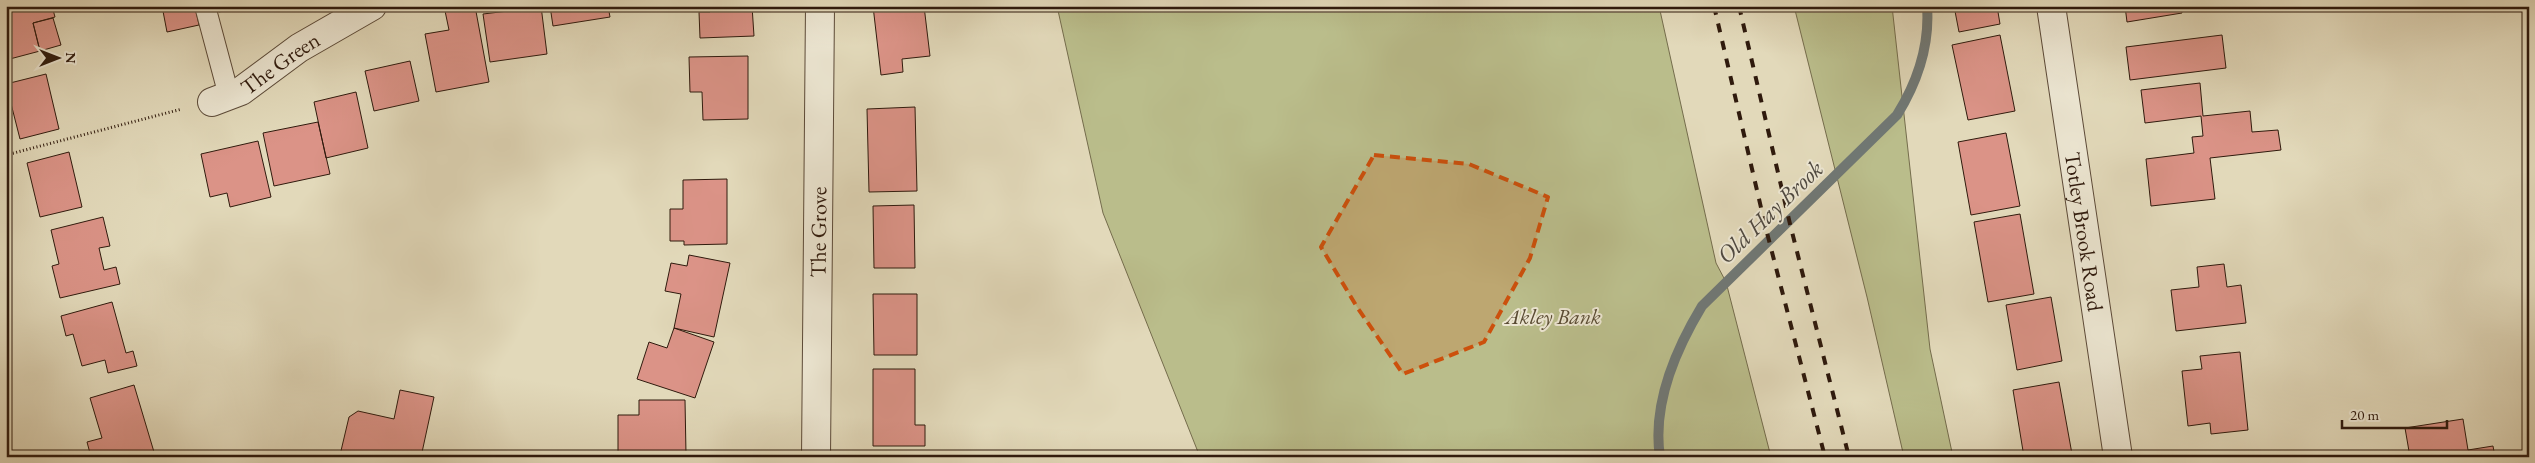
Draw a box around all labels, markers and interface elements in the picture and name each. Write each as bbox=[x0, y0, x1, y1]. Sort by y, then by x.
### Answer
street label: The Green bbox=[235, 25, 325, 102]
north arrow bbox=[32, 32, 82, 82]
text: N bbox=[62, 52, 80, 64]
street label: Totley Brook Road bbox=[2058, 150, 2110, 314]
water label: Old Hay Brook bbox=[1710, 153, 1829, 270]
street label: The Grove bbox=[804, 186, 833, 278]
park label: Akley Bank bbox=[1503, 302, 1601, 331]
scale bar bbox=[2342, 398, 2448, 430]
text: 20 m bbox=[2350, 405, 2379, 424]

